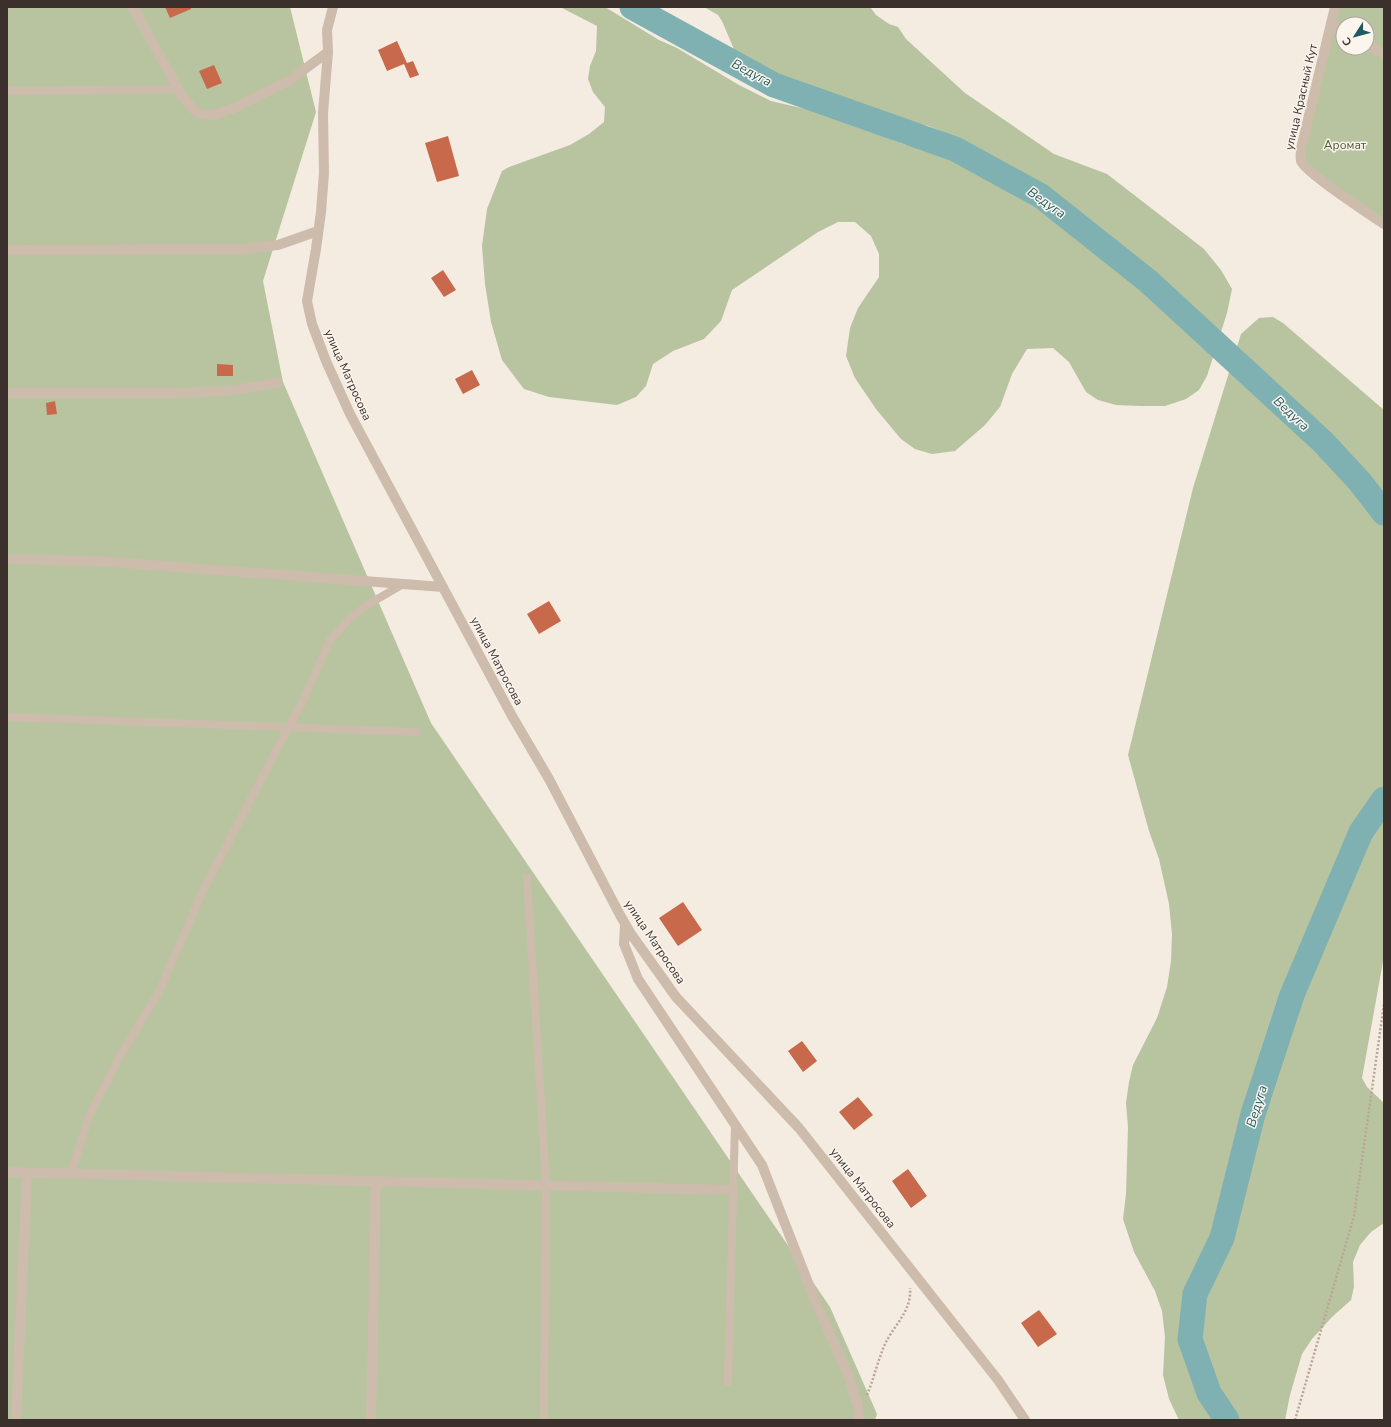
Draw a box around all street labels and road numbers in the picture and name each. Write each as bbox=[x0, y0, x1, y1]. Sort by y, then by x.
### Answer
street label: улица Красный Кут bbox=[1281, 42, 1321, 152]
street label: улица Матросова bbox=[321, 327, 375, 423]
street label: улица Матросова bbox=[467, 614, 527, 708]
street label: улица Матросова bbox=[621, 897, 689, 987]
street label: улица Матросова bbox=[827, 1144, 899, 1232]

